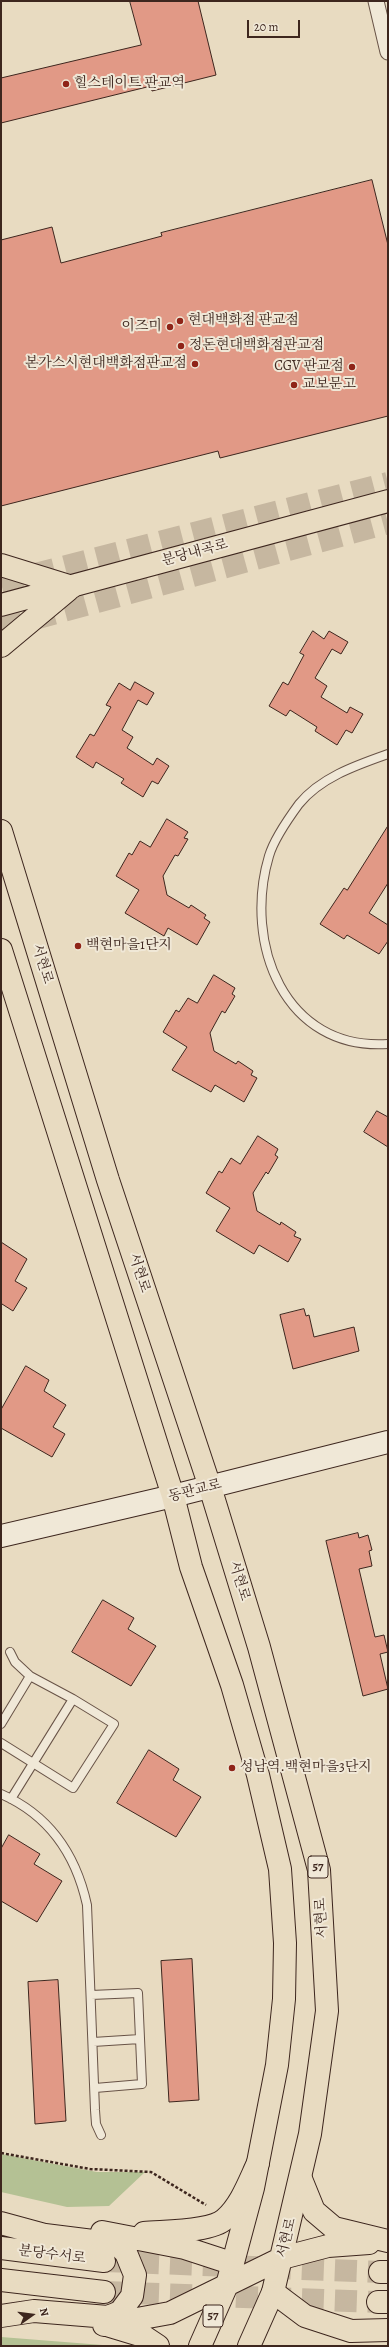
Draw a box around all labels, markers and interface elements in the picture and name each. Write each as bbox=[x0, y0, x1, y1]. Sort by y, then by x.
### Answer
scale bar bbox=[249, 12, 302, 38]
text: 20 m bbox=[254, 19, 278, 35]
place label: 힐스테이트 판교역 bbox=[74, 76, 185, 92]
marker: 힐스테이트 판교역 bbox=[61, 79, 71, 89]
place label: 현대백화점 판교점 bbox=[188, 313, 299, 329]
marker: 현대백화점 판교점 bbox=[175, 316, 185, 326]
place label: 이즈미 bbox=[121, 319, 162, 335]
marker: 이즈미 bbox=[165, 322, 175, 332]
place label: 정돈현대백화점판교점 bbox=[189, 338, 324, 354]
marker: 정돈현대백화점판교점 bbox=[176, 341, 186, 351]
place label: 본가스시현대백화점판교점 bbox=[25, 356, 187, 372]
marker: 본가스시현대백화점판교점 bbox=[190, 359, 200, 369]
place label: CGV 판교점 bbox=[274, 359, 344, 375]
marker: CGV 판교점 bbox=[347, 362, 357, 372]
place label: 교보문고 bbox=[302, 377, 356, 393]
marker: 교보문고 bbox=[289, 380, 299, 390]
street label: 분당내곡로 bbox=[160, 536, 230, 570]
place label: 백현마을1단지 bbox=[86, 938, 172, 954]
marker: 백현마을1단지 bbox=[73, 941, 83, 951]
street label: 서현로 bbox=[28, 942, 56, 986]
street label: 서현로 bbox=[125, 1251, 153, 1295]
street label: 동판교로 bbox=[167, 1476, 223, 1506]
street label: 서현로 bbox=[225, 1559, 253, 1603]
place label: 성남역.백현마을3단지 bbox=[240, 1760, 372, 1776]
marker: 성남역.백현마을3단지 bbox=[227, 1763, 237, 1773]
road number: 57 bbox=[308, 1856, 328, 1878]
street label: 서현로 bbox=[313, 1897, 331, 1939]
street label: 서현로 bbox=[274, 2216, 300, 2260]
street label: 분당수서로 bbox=[17, 2243, 87, 2267]
north arrow bbox=[12, 2295, 52, 2335]
road number: 57 bbox=[203, 2305, 223, 2327]
text: N bbox=[36, 2306, 52, 2318]

